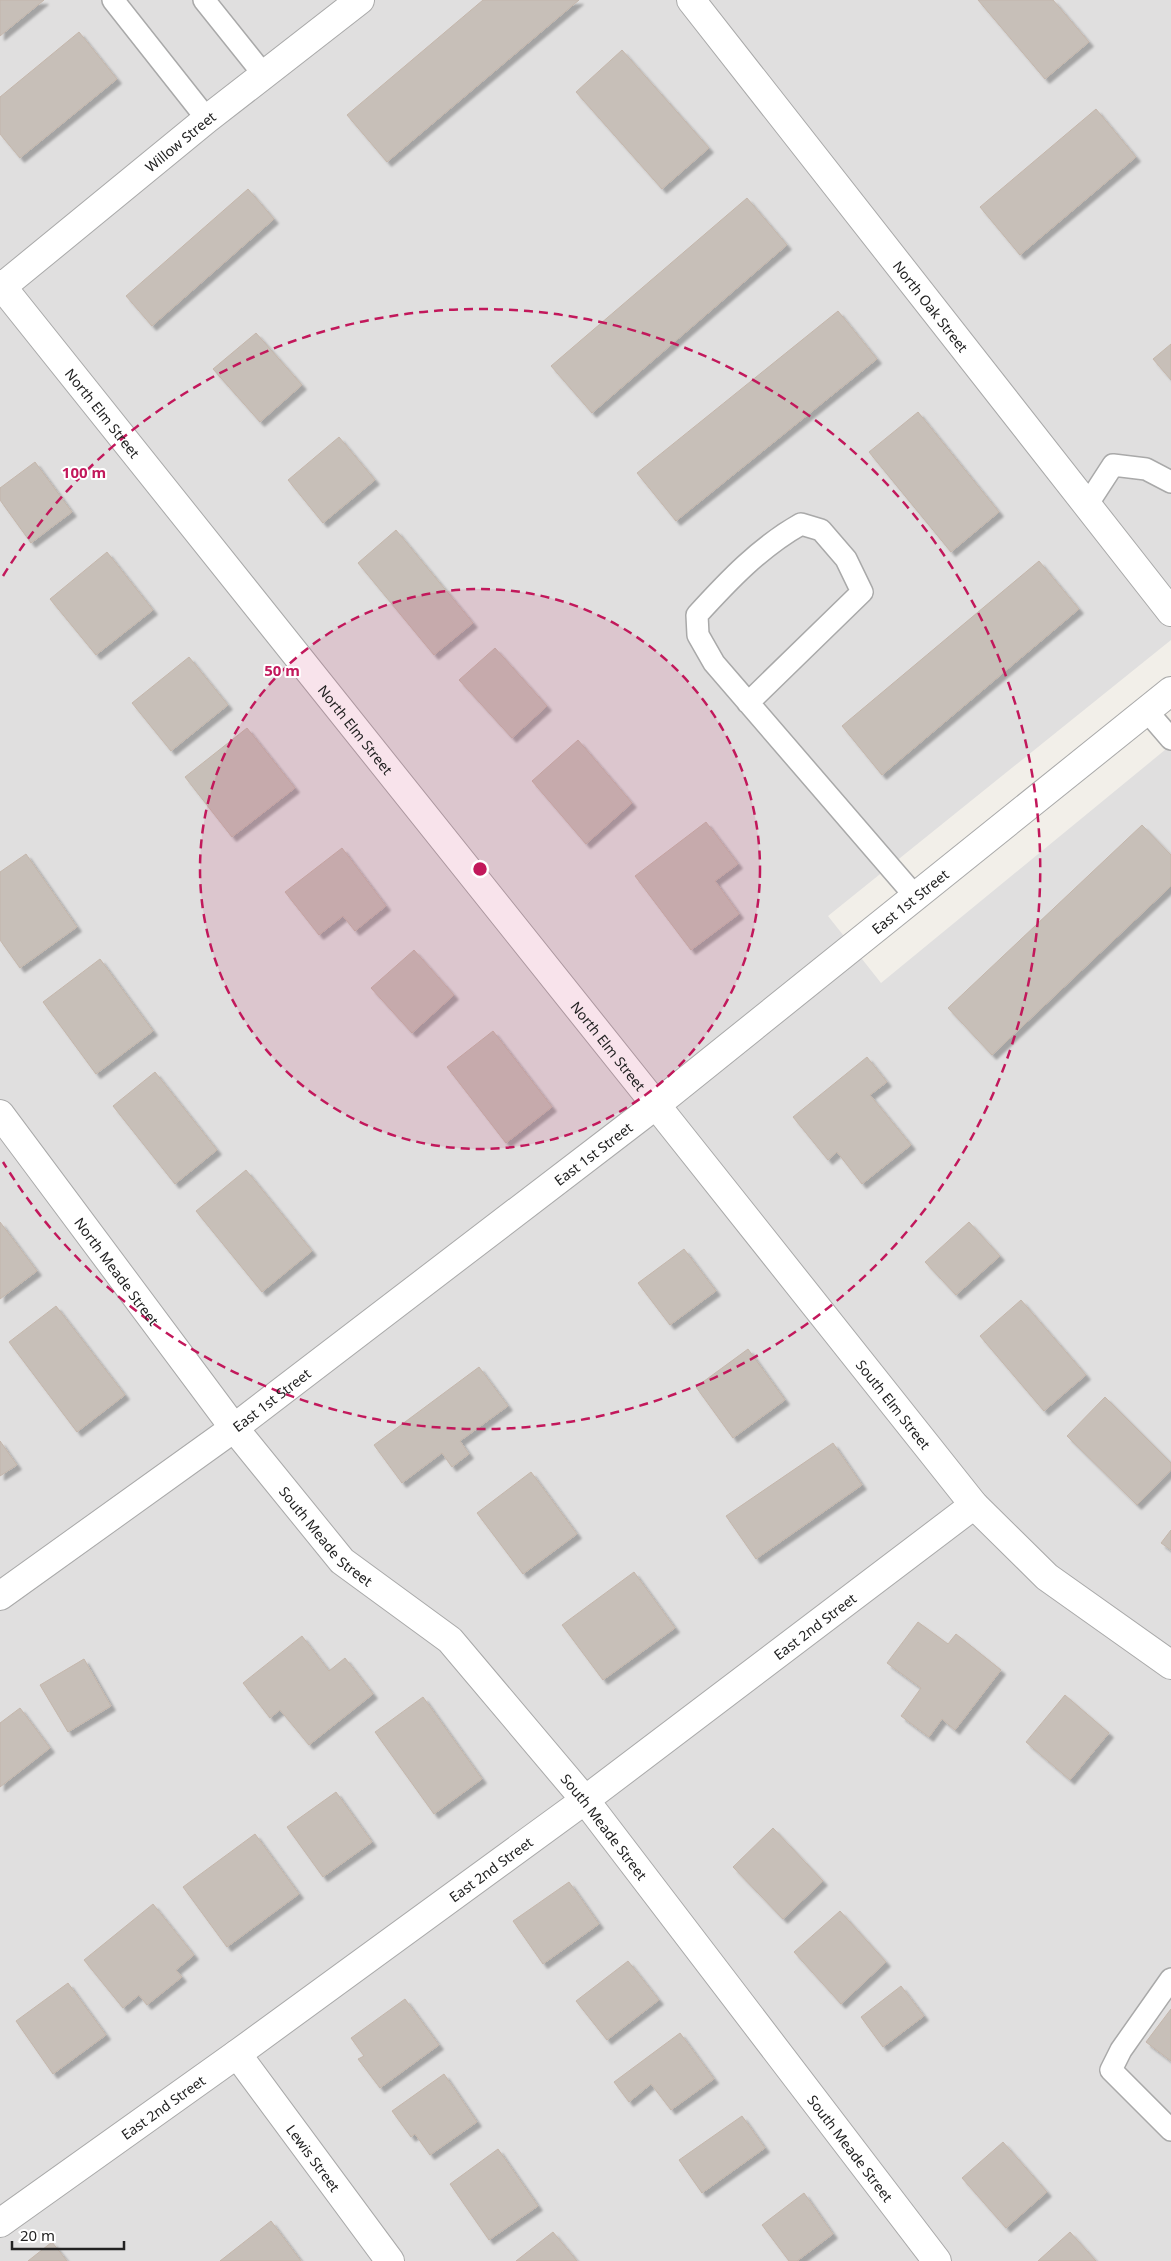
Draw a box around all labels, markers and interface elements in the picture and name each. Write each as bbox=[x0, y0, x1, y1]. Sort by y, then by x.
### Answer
street label: Willow Street bbox=[141, 107, 219, 176]
street label: North Oak Street bbox=[889, 256, 973, 356]
street label: North Elm Street bbox=[61, 364, 145, 462]
text: 100 m bbox=[62, 462, 106, 482]
text: 50 m bbox=[264, 660, 300, 680]
street label: North Elm Street bbox=[314, 681, 397, 778]
centre of rings bbox=[471, 860, 489, 878]
street label: East 1st Street bbox=[867, 864, 952, 938]
street label: North Elm Street bbox=[567, 997, 650, 1094]
street label: East 1st Street bbox=[550, 1117, 636, 1189]
street label: North Meade Street bbox=[71, 1213, 164, 1329]
street label: South Elm Street bbox=[852, 1355, 935, 1453]
street label: East 1st Street bbox=[228, 1363, 314, 1435]
street label: South Meade Street bbox=[275, 1482, 377, 1590]
street label: East 2nd Street bbox=[769, 1588, 860, 1663]
street label: South Meade Street bbox=[557, 1769, 652, 1884]
street label: East 2nd Street bbox=[445, 1832, 536, 1906]
street label: East 2nd Street bbox=[117, 2070, 209, 2143]
street label: South Meade Street bbox=[804, 2091, 898, 2205]
street label: Lewis Street bbox=[283, 2120, 345, 2195]
scale bar bbox=[12, 2218, 125, 2250]
text: 20 m bbox=[20, 2225, 55, 2245]

